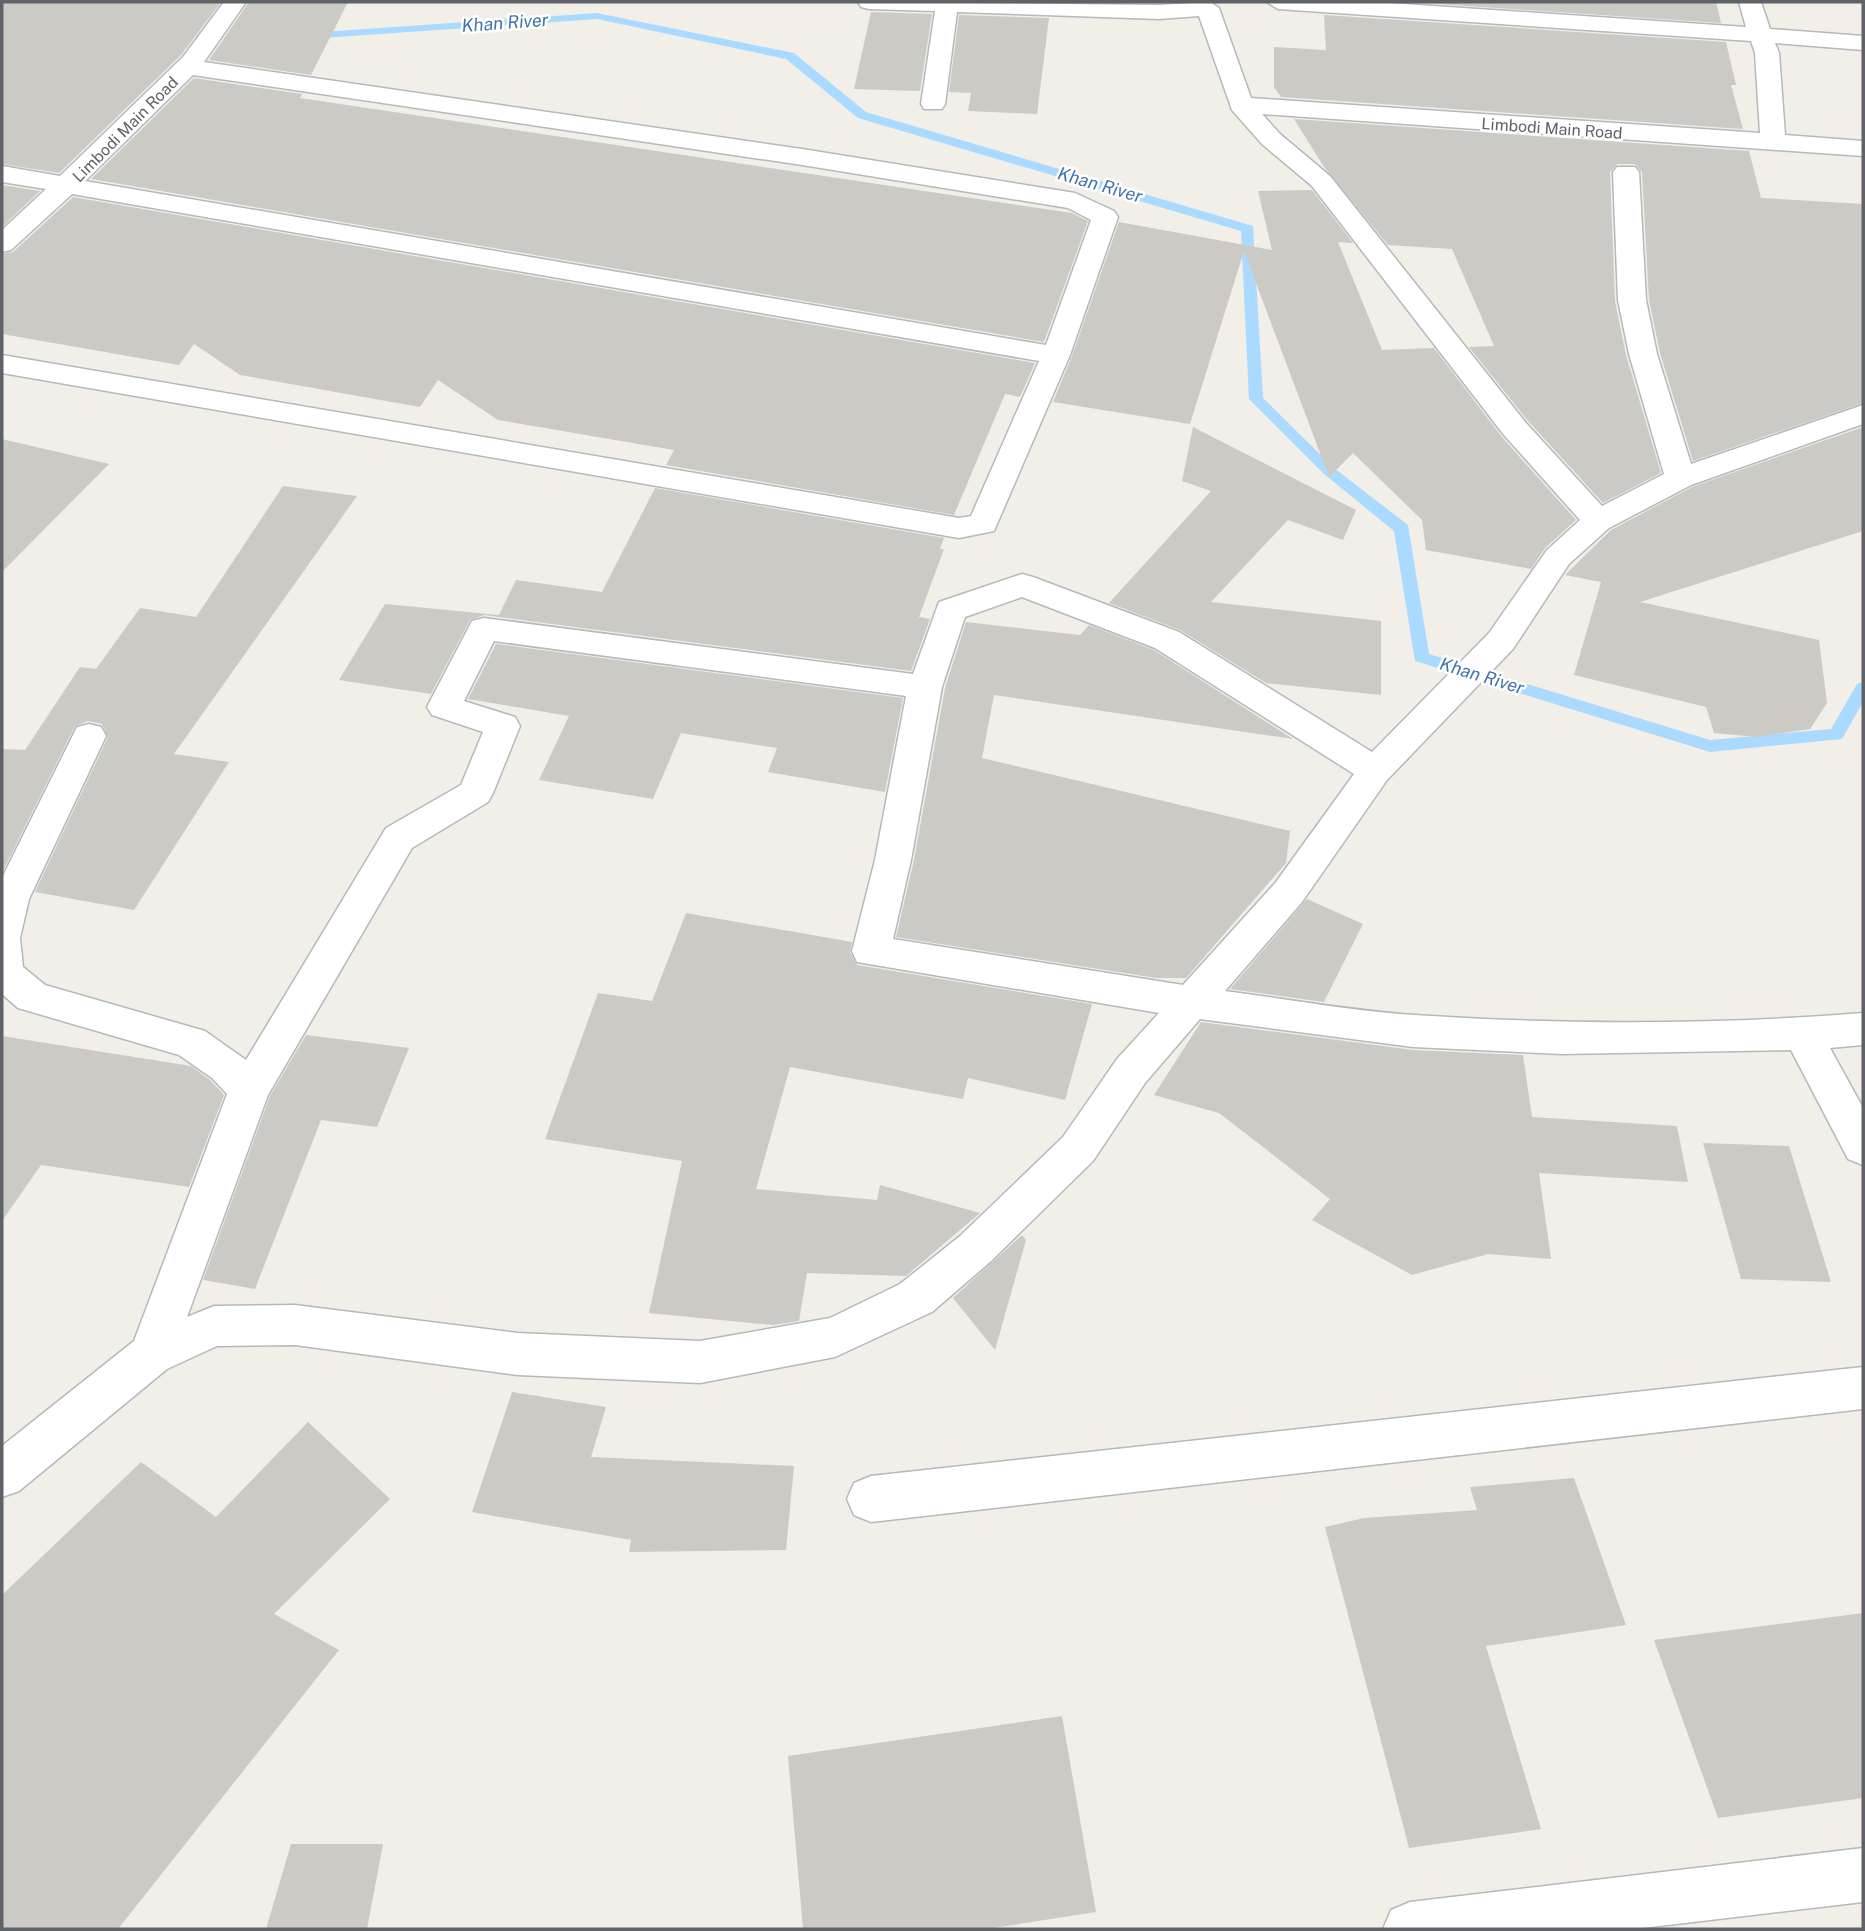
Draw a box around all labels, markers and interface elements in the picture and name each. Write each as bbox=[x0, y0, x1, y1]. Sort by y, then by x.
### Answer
water label: Khan River bbox=[461, 9, 549, 36]
street label: Limbodi Main Road bbox=[69, 73, 182, 186]
street label: Limbodi Main Road bbox=[1481, 114, 1623, 143]
water label: Khan River bbox=[1055, 162, 1145, 207]
water label: Khan River bbox=[1437, 653, 1527, 698]

